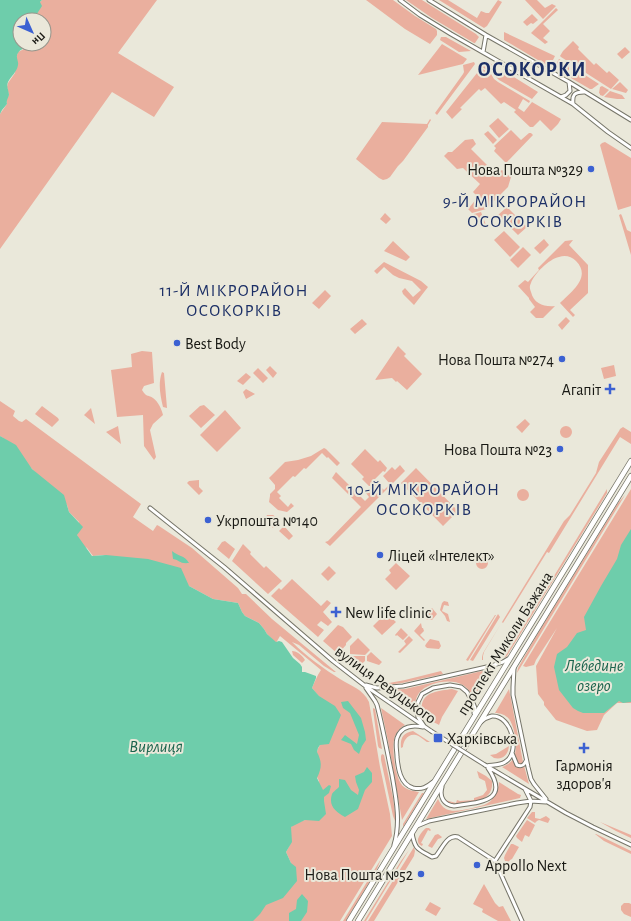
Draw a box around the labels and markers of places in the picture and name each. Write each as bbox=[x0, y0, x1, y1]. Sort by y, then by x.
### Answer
place label: Нова Пошта №329 bbox=[467, 162, 583, 178]
marker: Нова Пошта №329 bbox=[586, 164, 596, 174]
place label: Best Body bbox=[185, 336, 246, 353]
marker: Best Body bbox=[172, 338, 182, 348]
place label: Нова Пошта №274 bbox=[438, 352, 554, 368]
marker: Нова Пошта №274 bbox=[557, 354, 567, 364]
place label: Агапіт bbox=[561, 382, 601, 398]
marker: Агапіт bbox=[604, 383, 616, 395]
place label: Нова Пошта №23 bbox=[443, 442, 552, 458]
marker: Нова Пошта №23 bbox=[555, 444, 565, 454]
place label: Укрпошта №140 bbox=[216, 513, 318, 529]
marker: Укрпошта №140 bbox=[203, 515, 213, 525]
place label: Ліцей «Інтелект» bbox=[388, 548, 495, 564]
marker: Ліцей «Інтелект» bbox=[375, 550, 385, 560]
place label: New life clinic bbox=[345, 605, 431, 621]
marker: New life clinic bbox=[330, 606, 342, 618]
place label: Харківська bbox=[447, 731, 517, 747]
marker: Харківська bbox=[432, 732, 444, 744]
marker: Гармонія здоров'я bbox=[578, 742, 590, 754]
place label: Гармонія здоров'я bbox=[555, 758, 613, 792]
place label: Appollo Next bbox=[485, 858, 567, 874]
marker: Appollo Next bbox=[472, 860, 482, 870]
place label: Нова Пошта №52 bbox=[304, 867, 413, 883]
marker: Нова Пошта №52 bbox=[416, 869, 426, 879]

